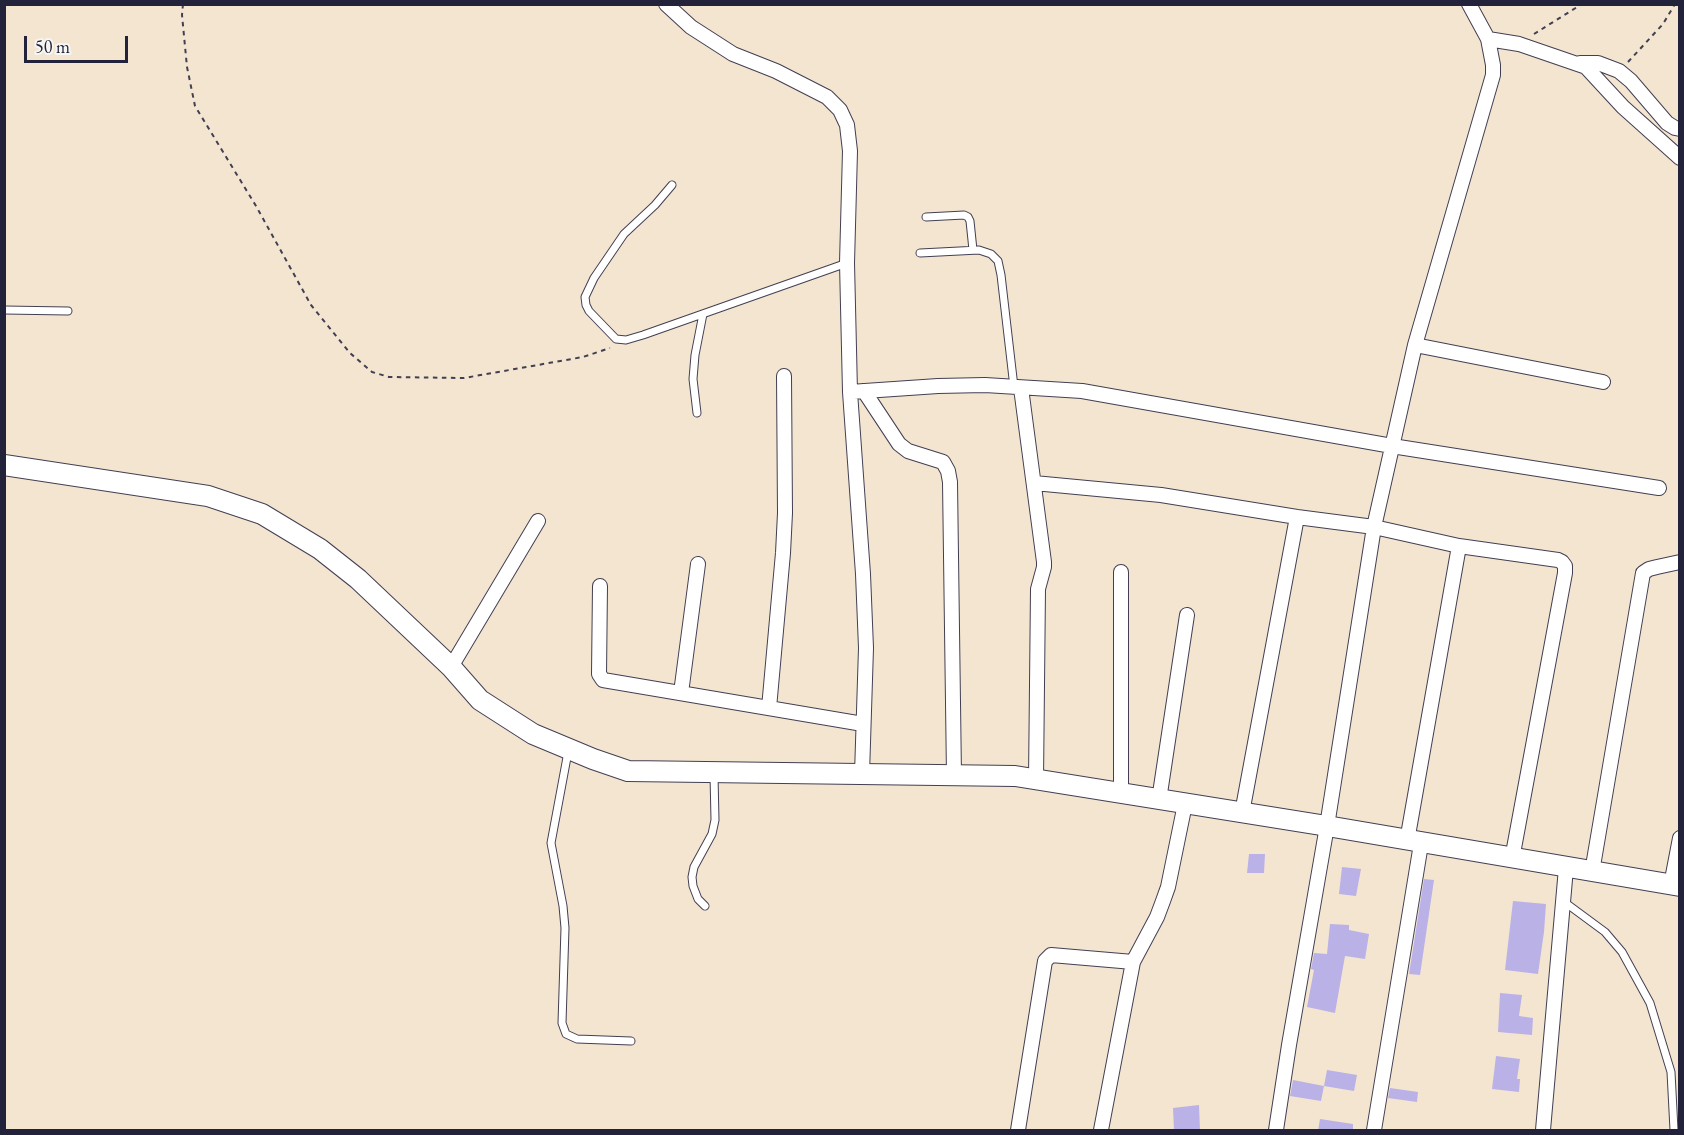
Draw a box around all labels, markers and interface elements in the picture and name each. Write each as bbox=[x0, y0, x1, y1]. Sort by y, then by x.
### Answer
scale bar bbox=[27, 24, 130, 62]
text: 50 m bbox=[35, 35, 70, 58]

